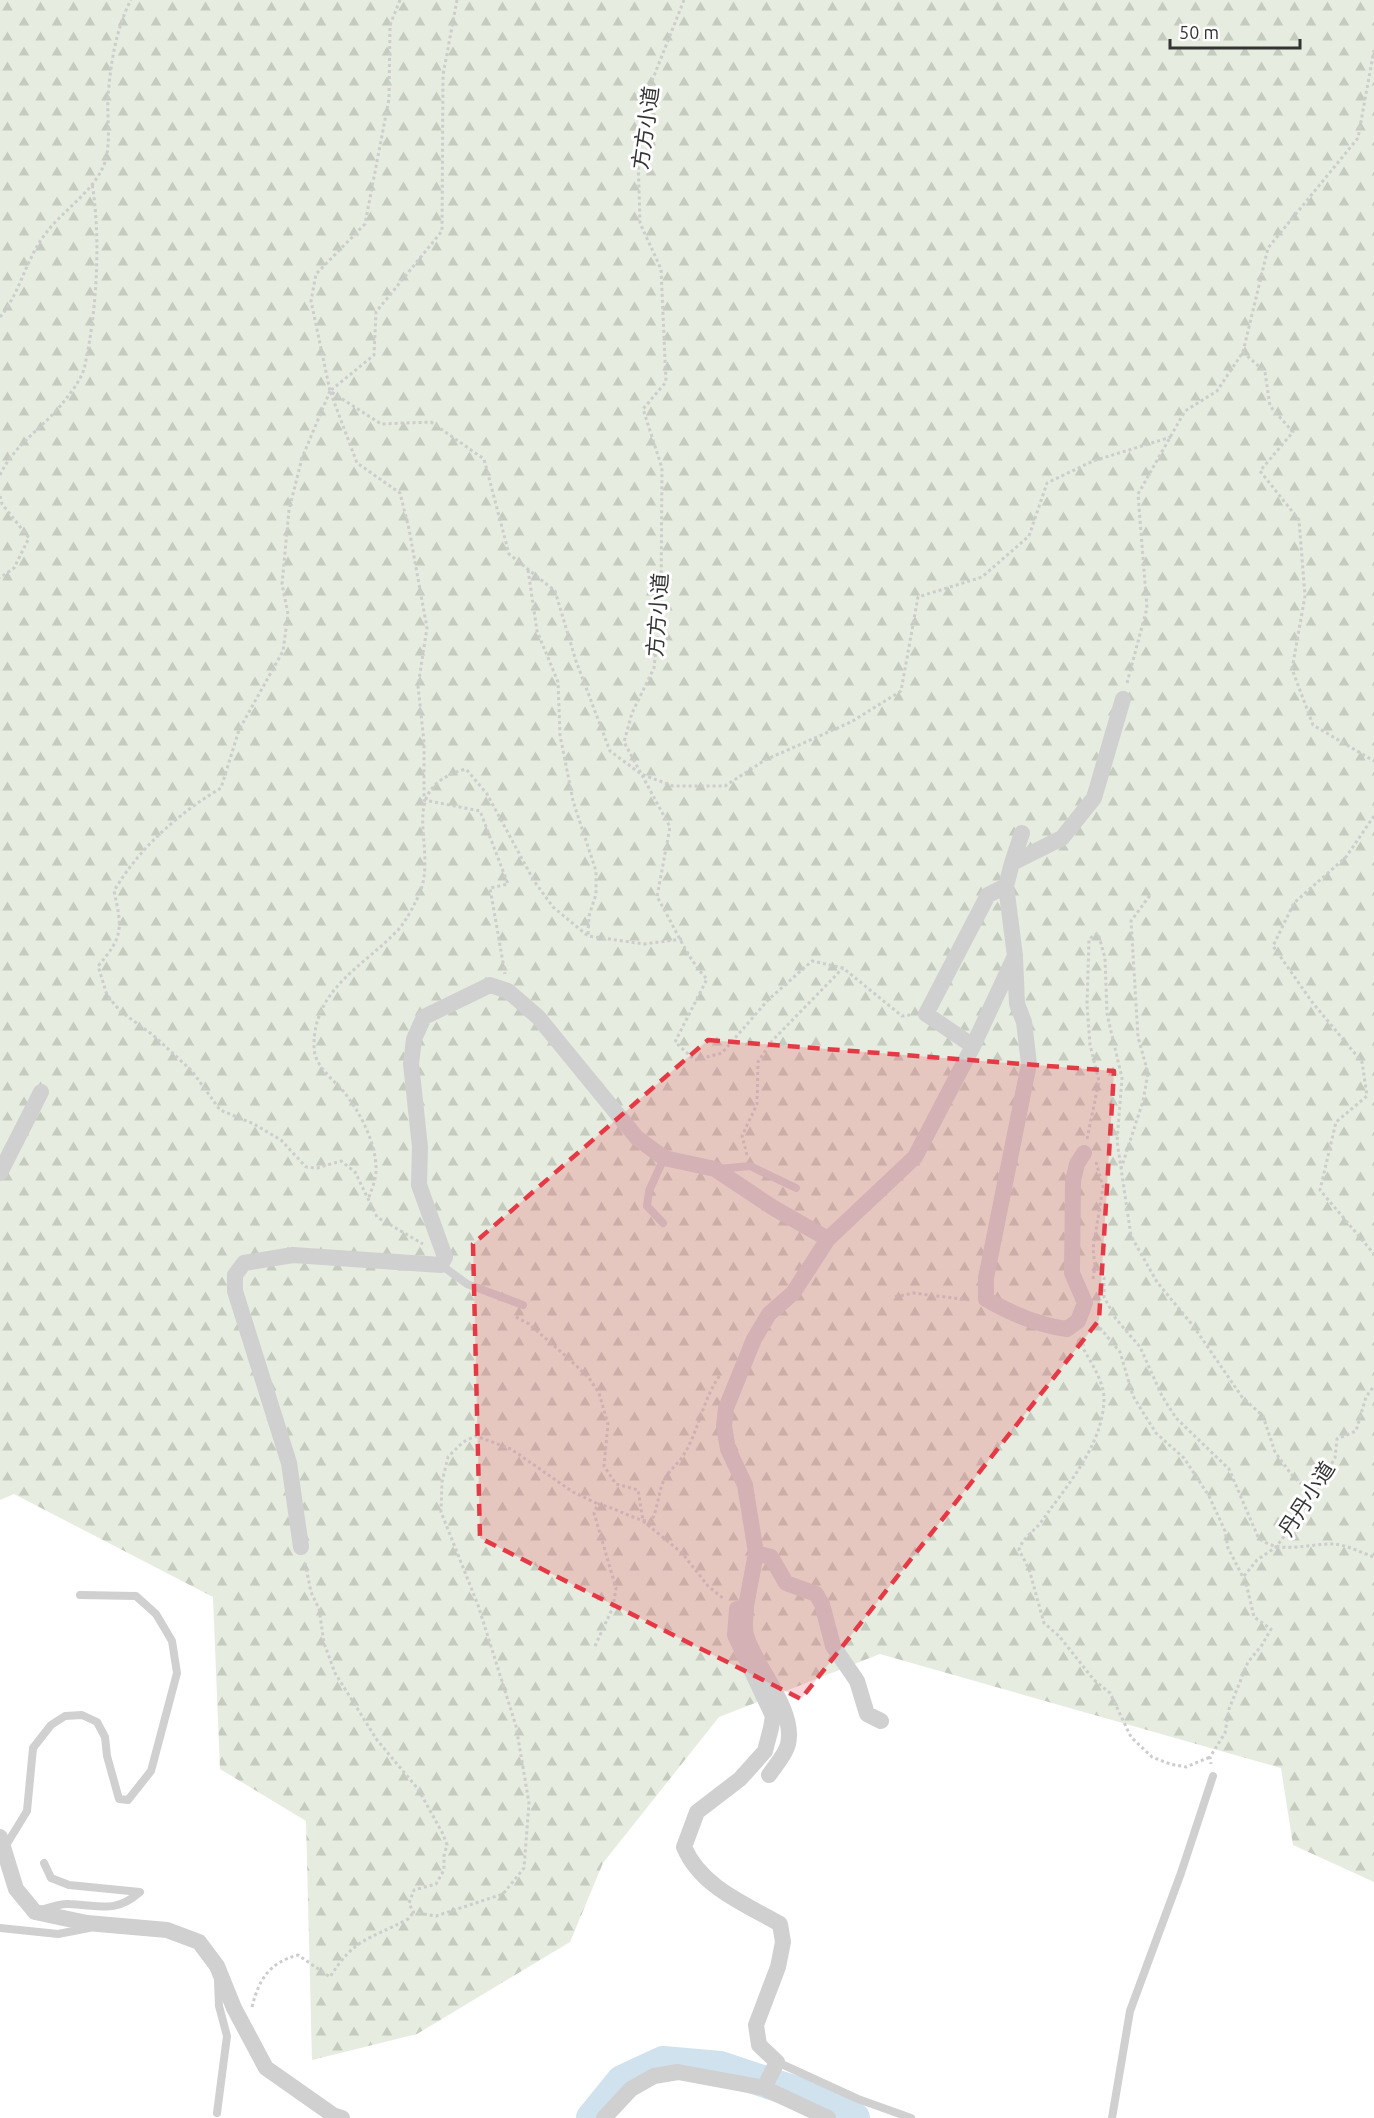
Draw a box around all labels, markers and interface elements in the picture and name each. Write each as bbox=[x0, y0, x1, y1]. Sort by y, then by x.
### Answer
scale bar bbox=[1170, 12, 1300, 50]
text: 50 m bbox=[1179, 22, 1219, 42]
street label: 方方小道 bbox=[627, 85, 663, 171]
street label: 方方小道 bbox=[642, 572, 672, 658]
street label: 丹丹小道 bbox=[1273, 1457, 1339, 1540]

